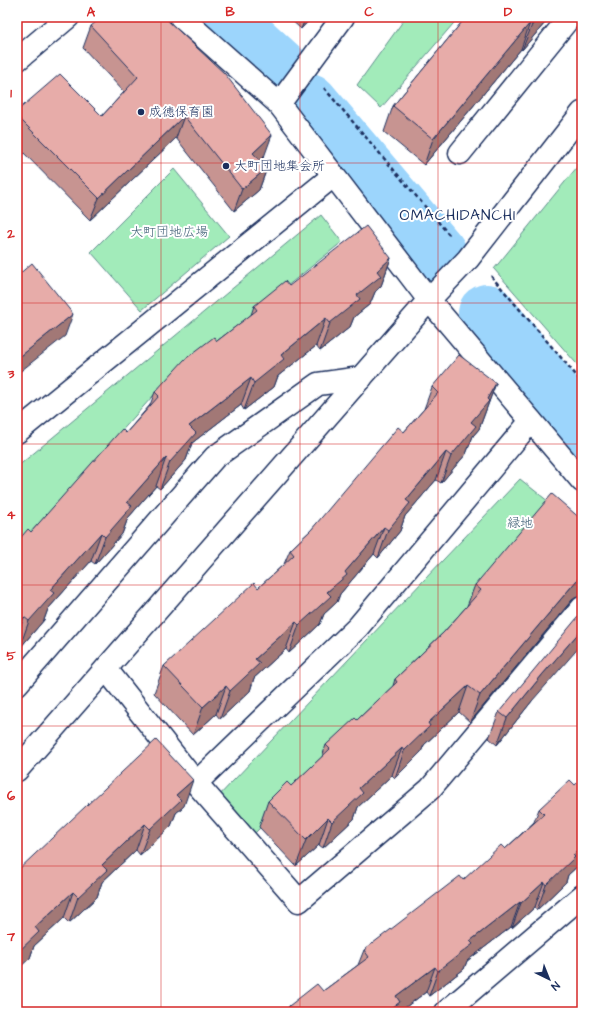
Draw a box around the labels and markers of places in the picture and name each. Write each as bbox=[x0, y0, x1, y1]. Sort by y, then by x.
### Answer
place label: 成徳保育園 bbox=[149, 103, 214, 121]
marker: 成徳保育園 bbox=[136, 107, 146, 117]
place label: 大町団地集会所 bbox=[234, 157, 325, 175]
marker: 大町団地集会所 bbox=[221, 161, 231, 171]

